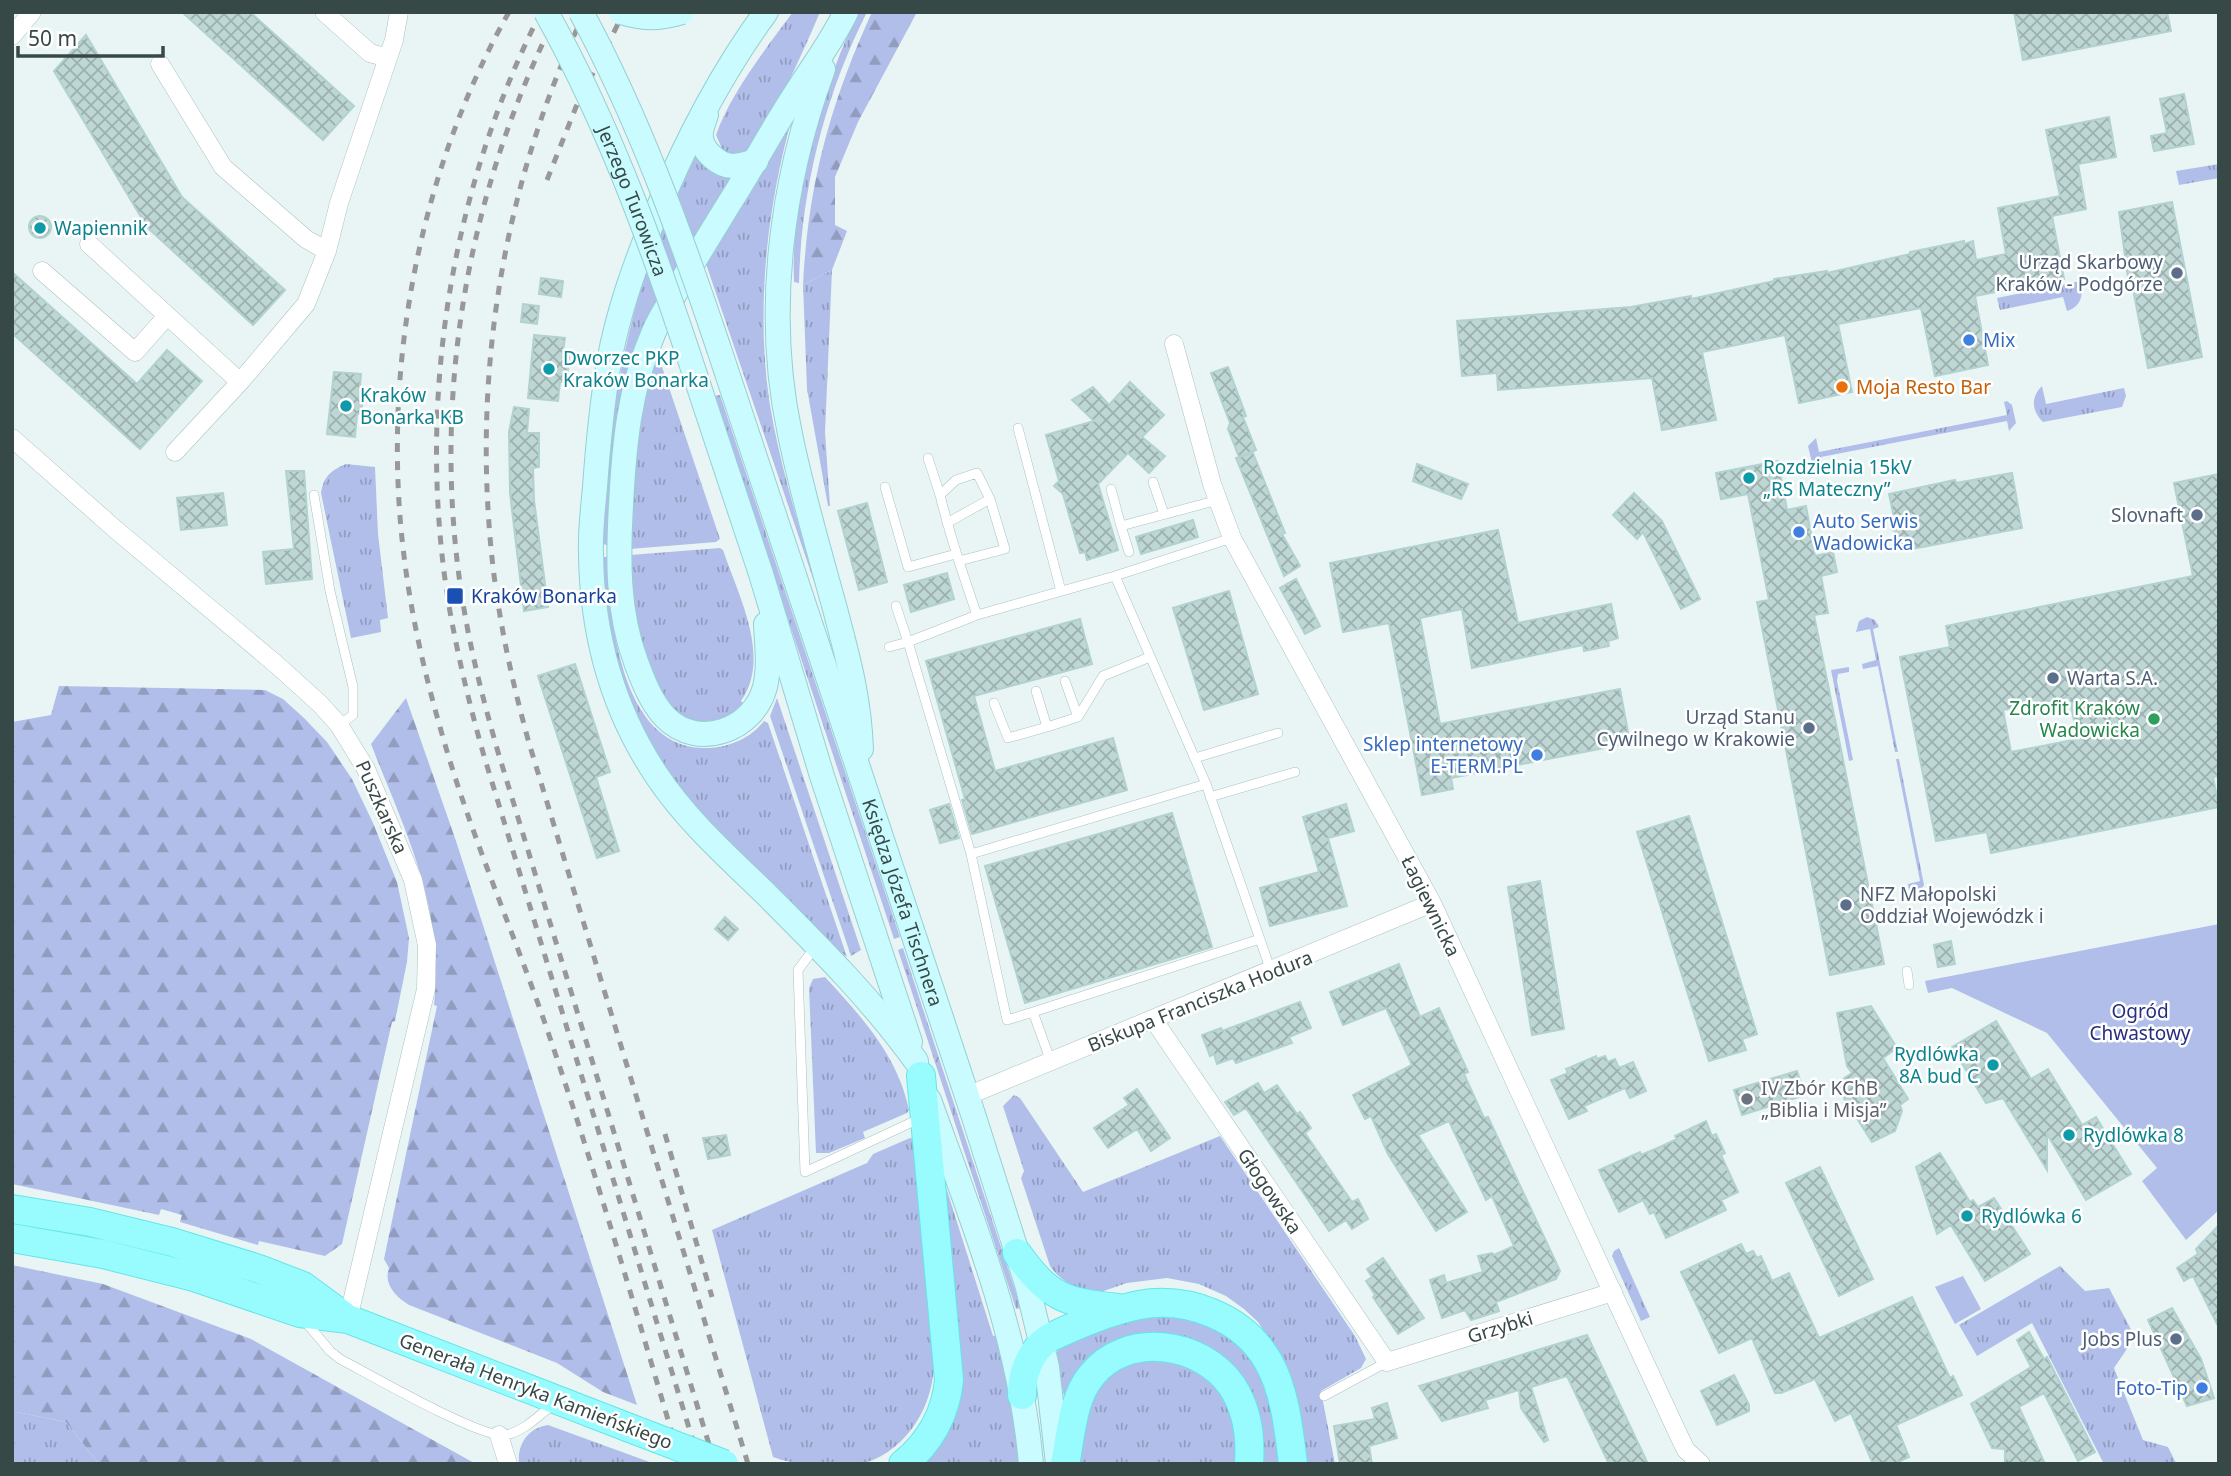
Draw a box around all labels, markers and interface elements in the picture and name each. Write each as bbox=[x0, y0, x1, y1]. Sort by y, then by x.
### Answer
scale bar bbox=[18, 14, 163, 58]
text: 50 m bbox=[28, 24, 77, 52]
street label: Jerzego Turowicza bbox=[590, 120, 674, 280]
place label: Wapiennik bbox=[54, 215, 148, 241]
marker: Wapiennik bbox=[32, 220, 48, 236]
place label: Urząd Skarbowy Kraków - Podgórze bbox=[1996, 249, 2163, 297]
marker: Urząd Skarbowy Kraków - Podgórze bbox=[2169, 265, 2185, 281]
place label: Mix bbox=[1983, 327, 2015, 353]
marker: Mix bbox=[1961, 332, 1977, 348]
place label: Dworzec PKP Kraków Bonarka bbox=[563, 345, 709, 393]
marker: Dworzec PKP Kraków Bonarka bbox=[541, 361, 557, 377]
place label: Moja Resto Bar bbox=[1856, 374, 1991, 400]
marker: Moja Resto Bar bbox=[1834, 379, 1850, 395]
place label: Kraków Bonarka KB bbox=[360, 382, 464, 430]
marker: Kraków Bonarka KB bbox=[338, 398, 354, 414]
place label: Rozdzielnia 15kV „RS Mateczny” bbox=[1763, 454, 1912, 502]
marker: Rozdzielnia 15kV „RS Mateczny” bbox=[1741, 470, 1757, 486]
place label: Slovnaft bbox=[2111, 502, 2183, 528]
marker: Slovnaft bbox=[2189, 507, 2205, 523]
place label: Auto Serwis Wadowicka bbox=[1813, 508, 1918, 556]
marker: Auto Serwis Wadowicka bbox=[1791, 524, 1807, 540]
place label: Kraków Bonarka bbox=[471, 583, 617, 609]
marker: Kraków Bonarka bbox=[445, 586, 465, 606]
place label: Warta S.A. bbox=[2067, 665, 2158, 691]
marker: Warta S.A. bbox=[2045, 670, 2061, 686]
place label: Zdrofit Kraków Wadowicka bbox=[2009, 695, 2140, 743]
place label: Urząd Stanu Cywilnego w Krakowie bbox=[1596, 704, 1795, 752]
marker: Zdrofit Kraków Wadowicka bbox=[2146, 711, 2162, 727]
marker: Urząd Stanu Cywilnego w Krakowie bbox=[1801, 720, 1817, 736]
place label: Sklep internetowy E-TERM.PL bbox=[1363, 731, 1523, 779]
marker: Sklep internetowy E-TERM.PL bbox=[1529, 747, 1545, 763]
street label: Puszkarska bbox=[350, 756, 414, 858]
street label: Księdza Józefa Tischnera bbox=[856, 795, 949, 1009]
street label: Łagiewnicka bbox=[1395, 851, 1467, 961]
place label: NFZ Małopolski Oddział Wojewódzk i bbox=[1860, 881, 2044, 929]
marker: NFZ Małopolski Oddział Wojewódzk i bbox=[1838, 897, 1854, 913]
street label: Biskupa Franciszka Hodura bbox=[1084, 944, 1316, 1058]
park label: Ogród Chwastowy bbox=[2089, 998, 2191, 1046]
place label: Rydlówka 8A bud C bbox=[1894, 1041, 1979, 1089]
marker: Rydlówka 8A bud C bbox=[1985, 1057, 2001, 1073]
place label: IV Zbór KChB „Biblia i Misja” bbox=[1761, 1075, 1887, 1123]
marker: IV Zbór KChB „Biblia i Misja” bbox=[1739, 1091, 1755, 1107]
place label: Rydlówka 8 bbox=[2083, 1122, 2184, 1148]
marker: Rydlówka 8 bbox=[2061, 1127, 2077, 1143]
street label: Głogowska bbox=[1232, 1143, 1308, 1239]
place label: Rydlówka 6 bbox=[1981, 1203, 2082, 1229]
marker: Rydlówka 6 bbox=[1959, 1208, 1975, 1224]
street label: Grzybki bbox=[1464, 1305, 1536, 1349]
place label: Jobs Plus bbox=[2080, 1326, 2162, 1352]
street label: Generała Henryka Kamieńskiego bbox=[395, 1327, 677, 1455]
marker: Jobs Plus bbox=[2168, 1331, 2184, 1347]
place label: Foto-Tip bbox=[2116, 1375, 2188, 1401]
marker: Foto-Tip bbox=[2194, 1380, 2210, 1396]

